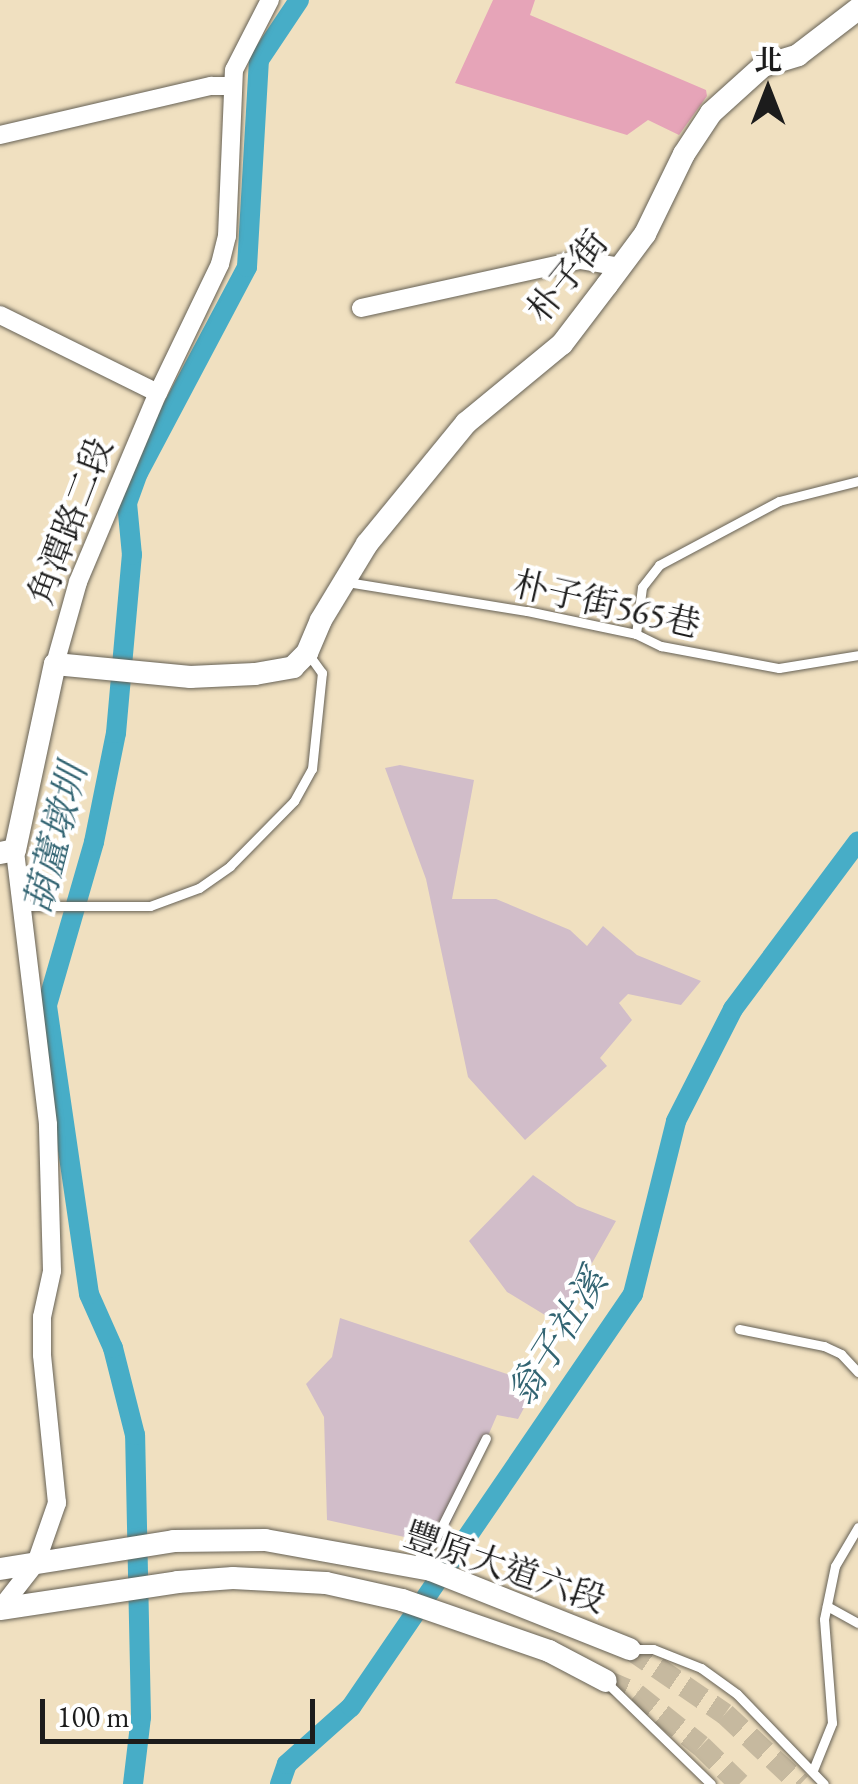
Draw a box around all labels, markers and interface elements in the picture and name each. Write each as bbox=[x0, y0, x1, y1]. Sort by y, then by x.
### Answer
north arrow bbox=[718, 40, 818, 140]
text: 北 bbox=[754, 42, 782, 78]
street label: 朴子街 bbox=[518, 222, 616, 330]
street label: 角潭路二段 bbox=[19, 432, 121, 610]
street label: 朴子街565巷 bbox=[510, 562, 704, 646]
water label: 葫蘆墩圳 bbox=[14, 760, 96, 918]
water label: 翁子社溪 bbox=[497, 1260, 617, 1414]
street label: 豐原大道六段 bbox=[399, 1513, 611, 1621]
scale bar bbox=[45, 1679, 320, 1741]
text: 100 m bbox=[57, 1697, 130, 1736]

